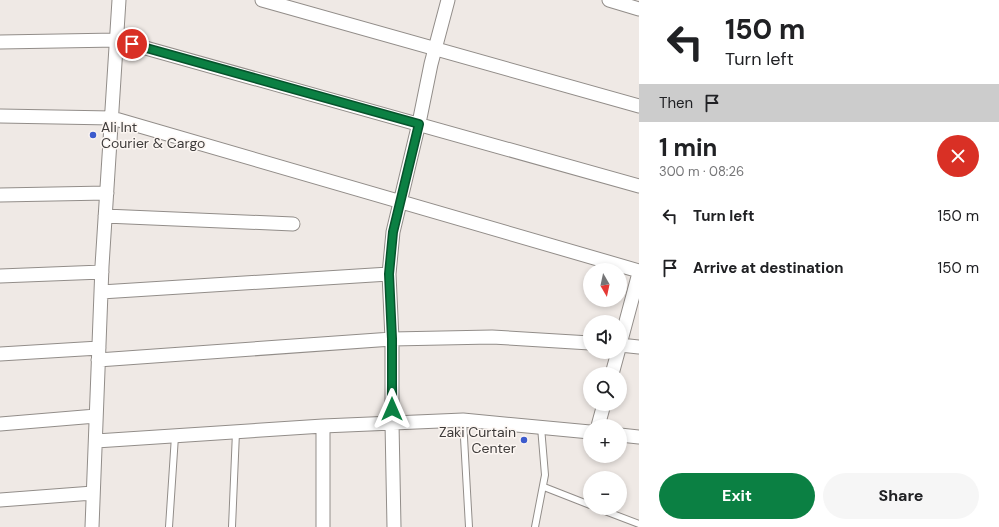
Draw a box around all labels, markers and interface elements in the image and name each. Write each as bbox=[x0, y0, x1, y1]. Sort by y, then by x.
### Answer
text: 150 m bbox=[725, 11, 805, 48]
icon: left bbox=[659, 16, 711, 68]
pin bbox=[115, 27, 149, 61]
icon: arrive bbox=[121, 33, 143, 55]
text: Turn left bbox=[725, 47, 794, 71]
icon: arrive bbox=[701, 92, 723, 114]
text: Then bbox=[659, 93, 693, 113]
place label: Ali Int Courier & Cargo bbox=[101, 118, 205, 152]
marker: Ali Int Courier & Cargo bbox=[88, 130, 98, 140]
text: 1 min bbox=[659, 132, 717, 163]
button: close bbox=[937, 135, 979, 177]
text: 300 m · 08:26 bbox=[659, 163, 744, 180]
icon: left bbox=[659, 205, 681, 227]
text: Turn left bbox=[693, 206, 754, 226]
text: 150 m bbox=[938, 206, 979, 226]
icon: arrive bbox=[659, 257, 681, 279]
text: Arrive at destination bbox=[693, 258, 844, 278]
text: 150 m bbox=[938, 258, 979, 278]
north arrow bbox=[583, 263, 627, 307]
map controls bbox=[583, 263, 627, 515]
button: sound bbox=[583, 315, 627, 359]
button: search bbox=[583, 367, 627, 411]
position arrow bbox=[371, 388, 413, 430]
button: + bbox=[583, 419, 627, 463]
place label: Zaki Curtain Center bbox=[439, 423, 516, 457]
marker: Zaki Curtain Center bbox=[519, 435, 529, 445]
button: − bbox=[583, 471, 627, 515]
button: Exit bbox=[659, 473, 815, 519]
button: Share bbox=[823, 473, 979, 519]

